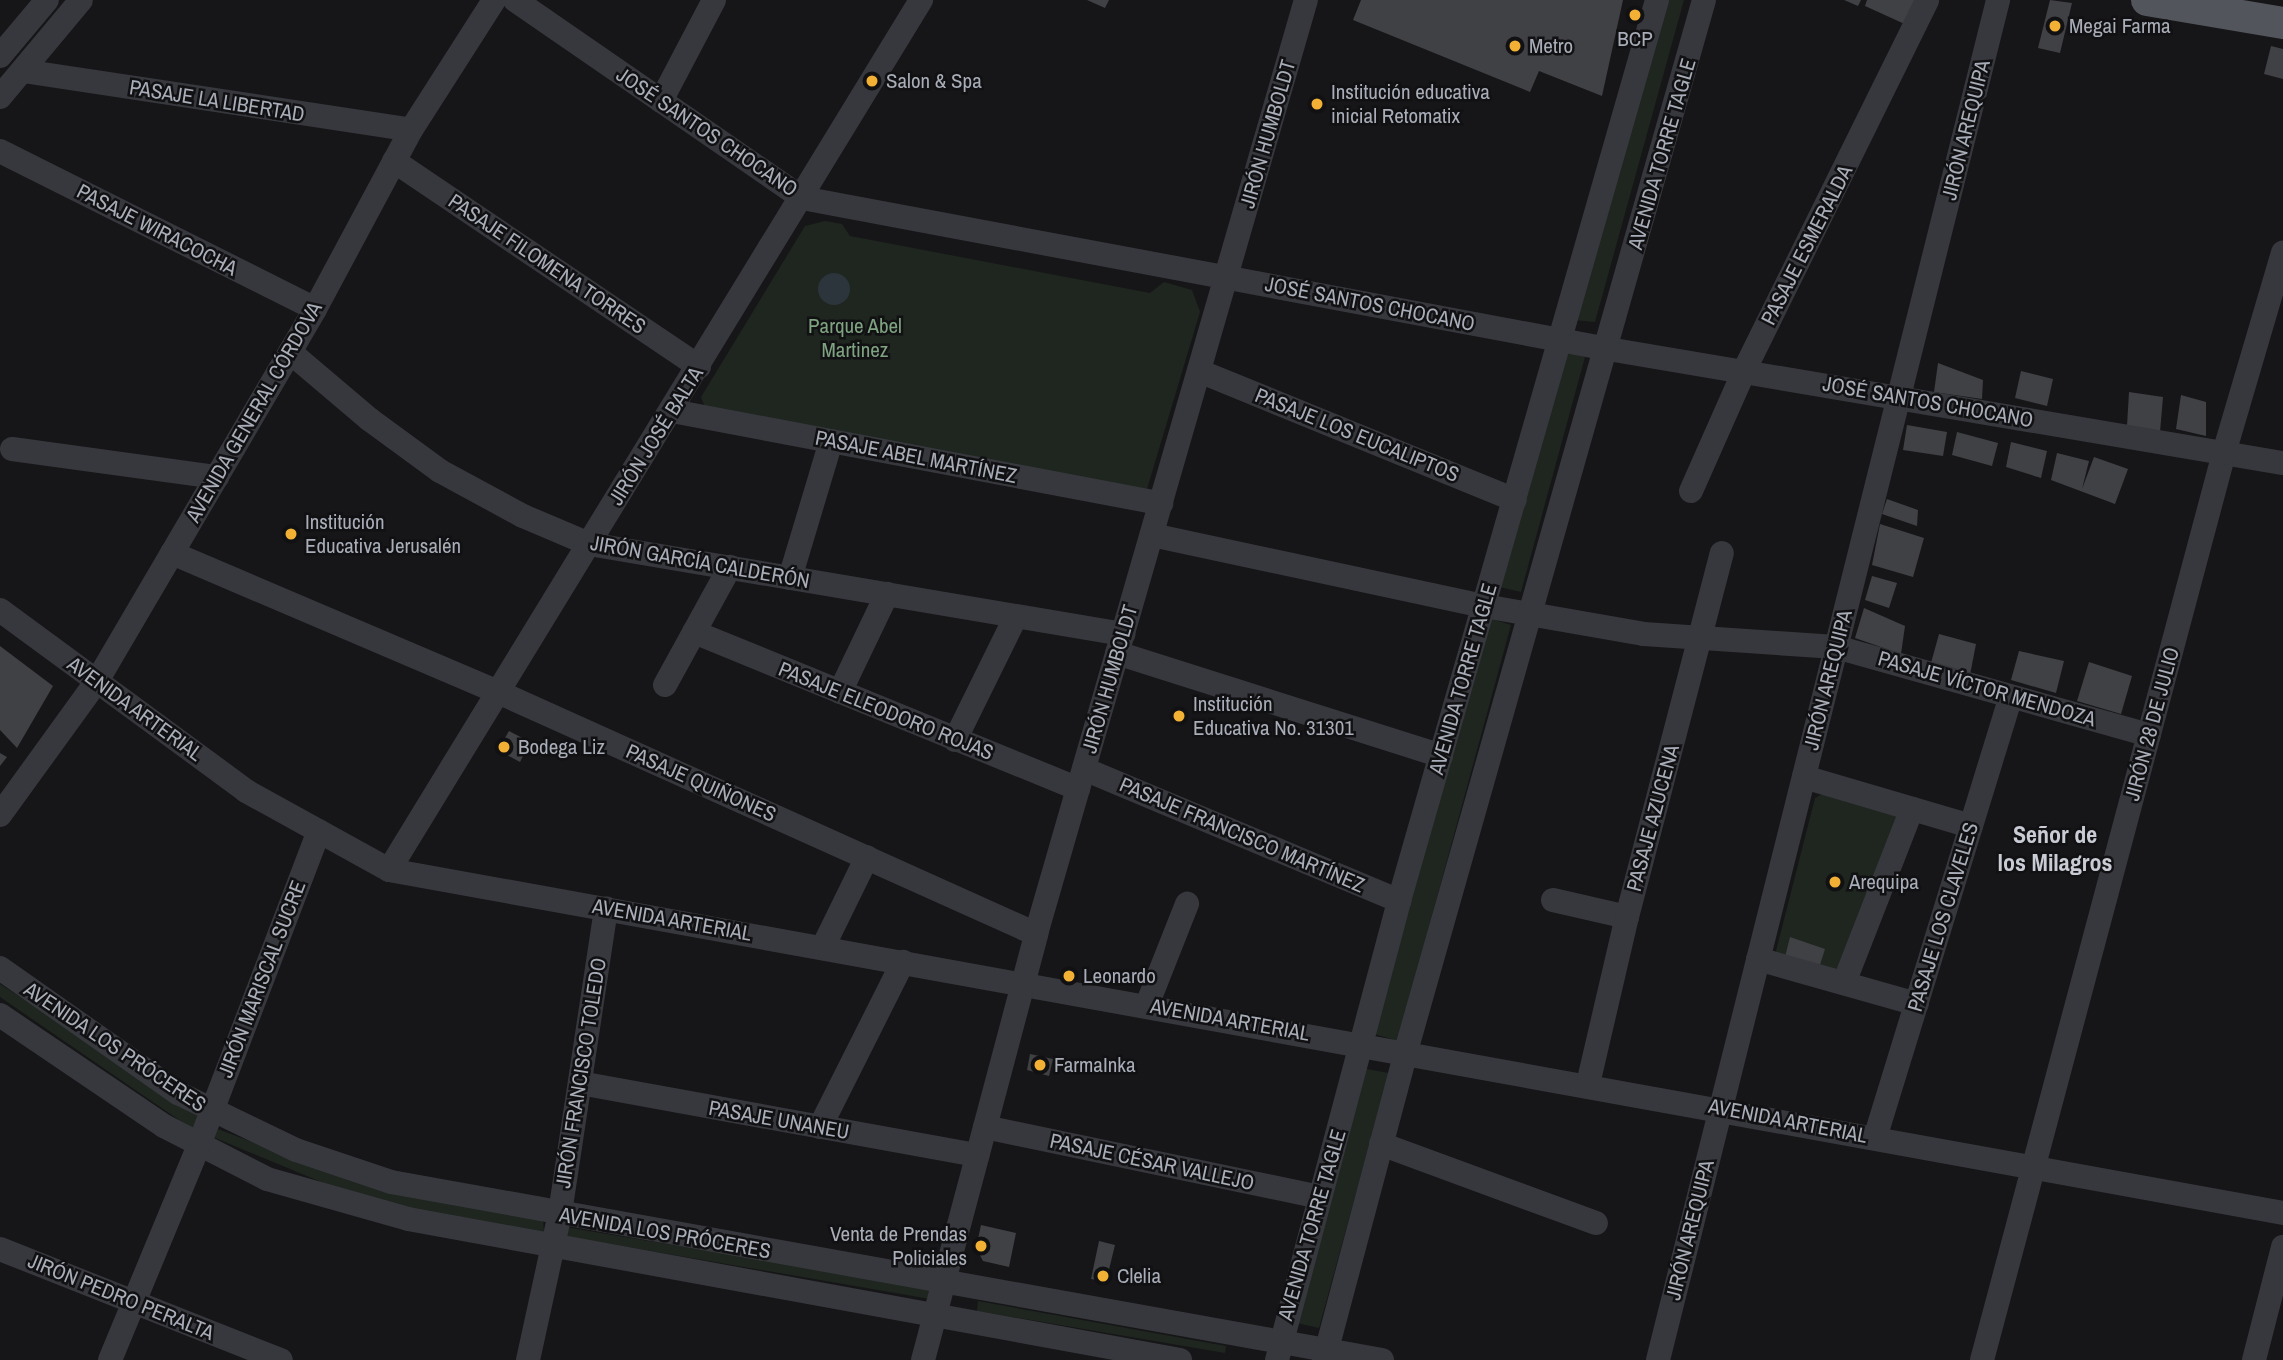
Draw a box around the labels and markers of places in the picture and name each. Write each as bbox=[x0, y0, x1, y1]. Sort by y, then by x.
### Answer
marker: BCP bbox=[1627, 7, 1643, 23]
place label: Megai Farma bbox=[2069, 13, 2171, 39]
marker: Megai Farma bbox=[2047, 18, 2063, 34]
place label: BCP bbox=[1617, 26, 1653, 52]
place label: Metro bbox=[1529, 33, 1573, 59]
marker: Metro bbox=[1507, 38, 1523, 54]
place label: Salon & Spa bbox=[886, 68, 982, 94]
marker: Salon & Spa bbox=[864, 73, 880, 89]
place label: Institución educativa inicial Retomatix bbox=[1331, 79, 1490, 129]
marker: Institución educativa inicial Retomatix bbox=[1309, 96, 1325, 112]
place label: Institución Educativa Jerusalén bbox=[305, 509, 461, 559]
marker: Institución Educativa Jerusalén bbox=[283, 526, 299, 542]
place label: Institución Educativa No. 31301 bbox=[1193, 691, 1354, 741]
marker: Institución Educativa No. 31301 bbox=[1171, 708, 1187, 724]
place label: Bodega Liz bbox=[518, 734, 605, 760]
marker: Bodega Liz bbox=[496, 739, 512, 755]
place label: Arequipa bbox=[1849, 869, 1919, 895]
marker: Arequipa bbox=[1827, 874, 1843, 890]
place label: Leonardo bbox=[1083, 963, 1156, 989]
marker: Leonardo bbox=[1061, 968, 1077, 984]
place label: FarmaInka bbox=[1054, 1052, 1135, 1078]
marker: FarmaInka bbox=[1032, 1057, 1048, 1073]
place label: Venta de Prendas Policiales bbox=[830, 1221, 967, 1271]
marker: Venta de Prendas Policiales bbox=[973, 1238, 989, 1254]
place label: Clelia bbox=[1117, 1263, 1161, 1289]
marker: Clelia bbox=[1095, 1268, 1111, 1284]

